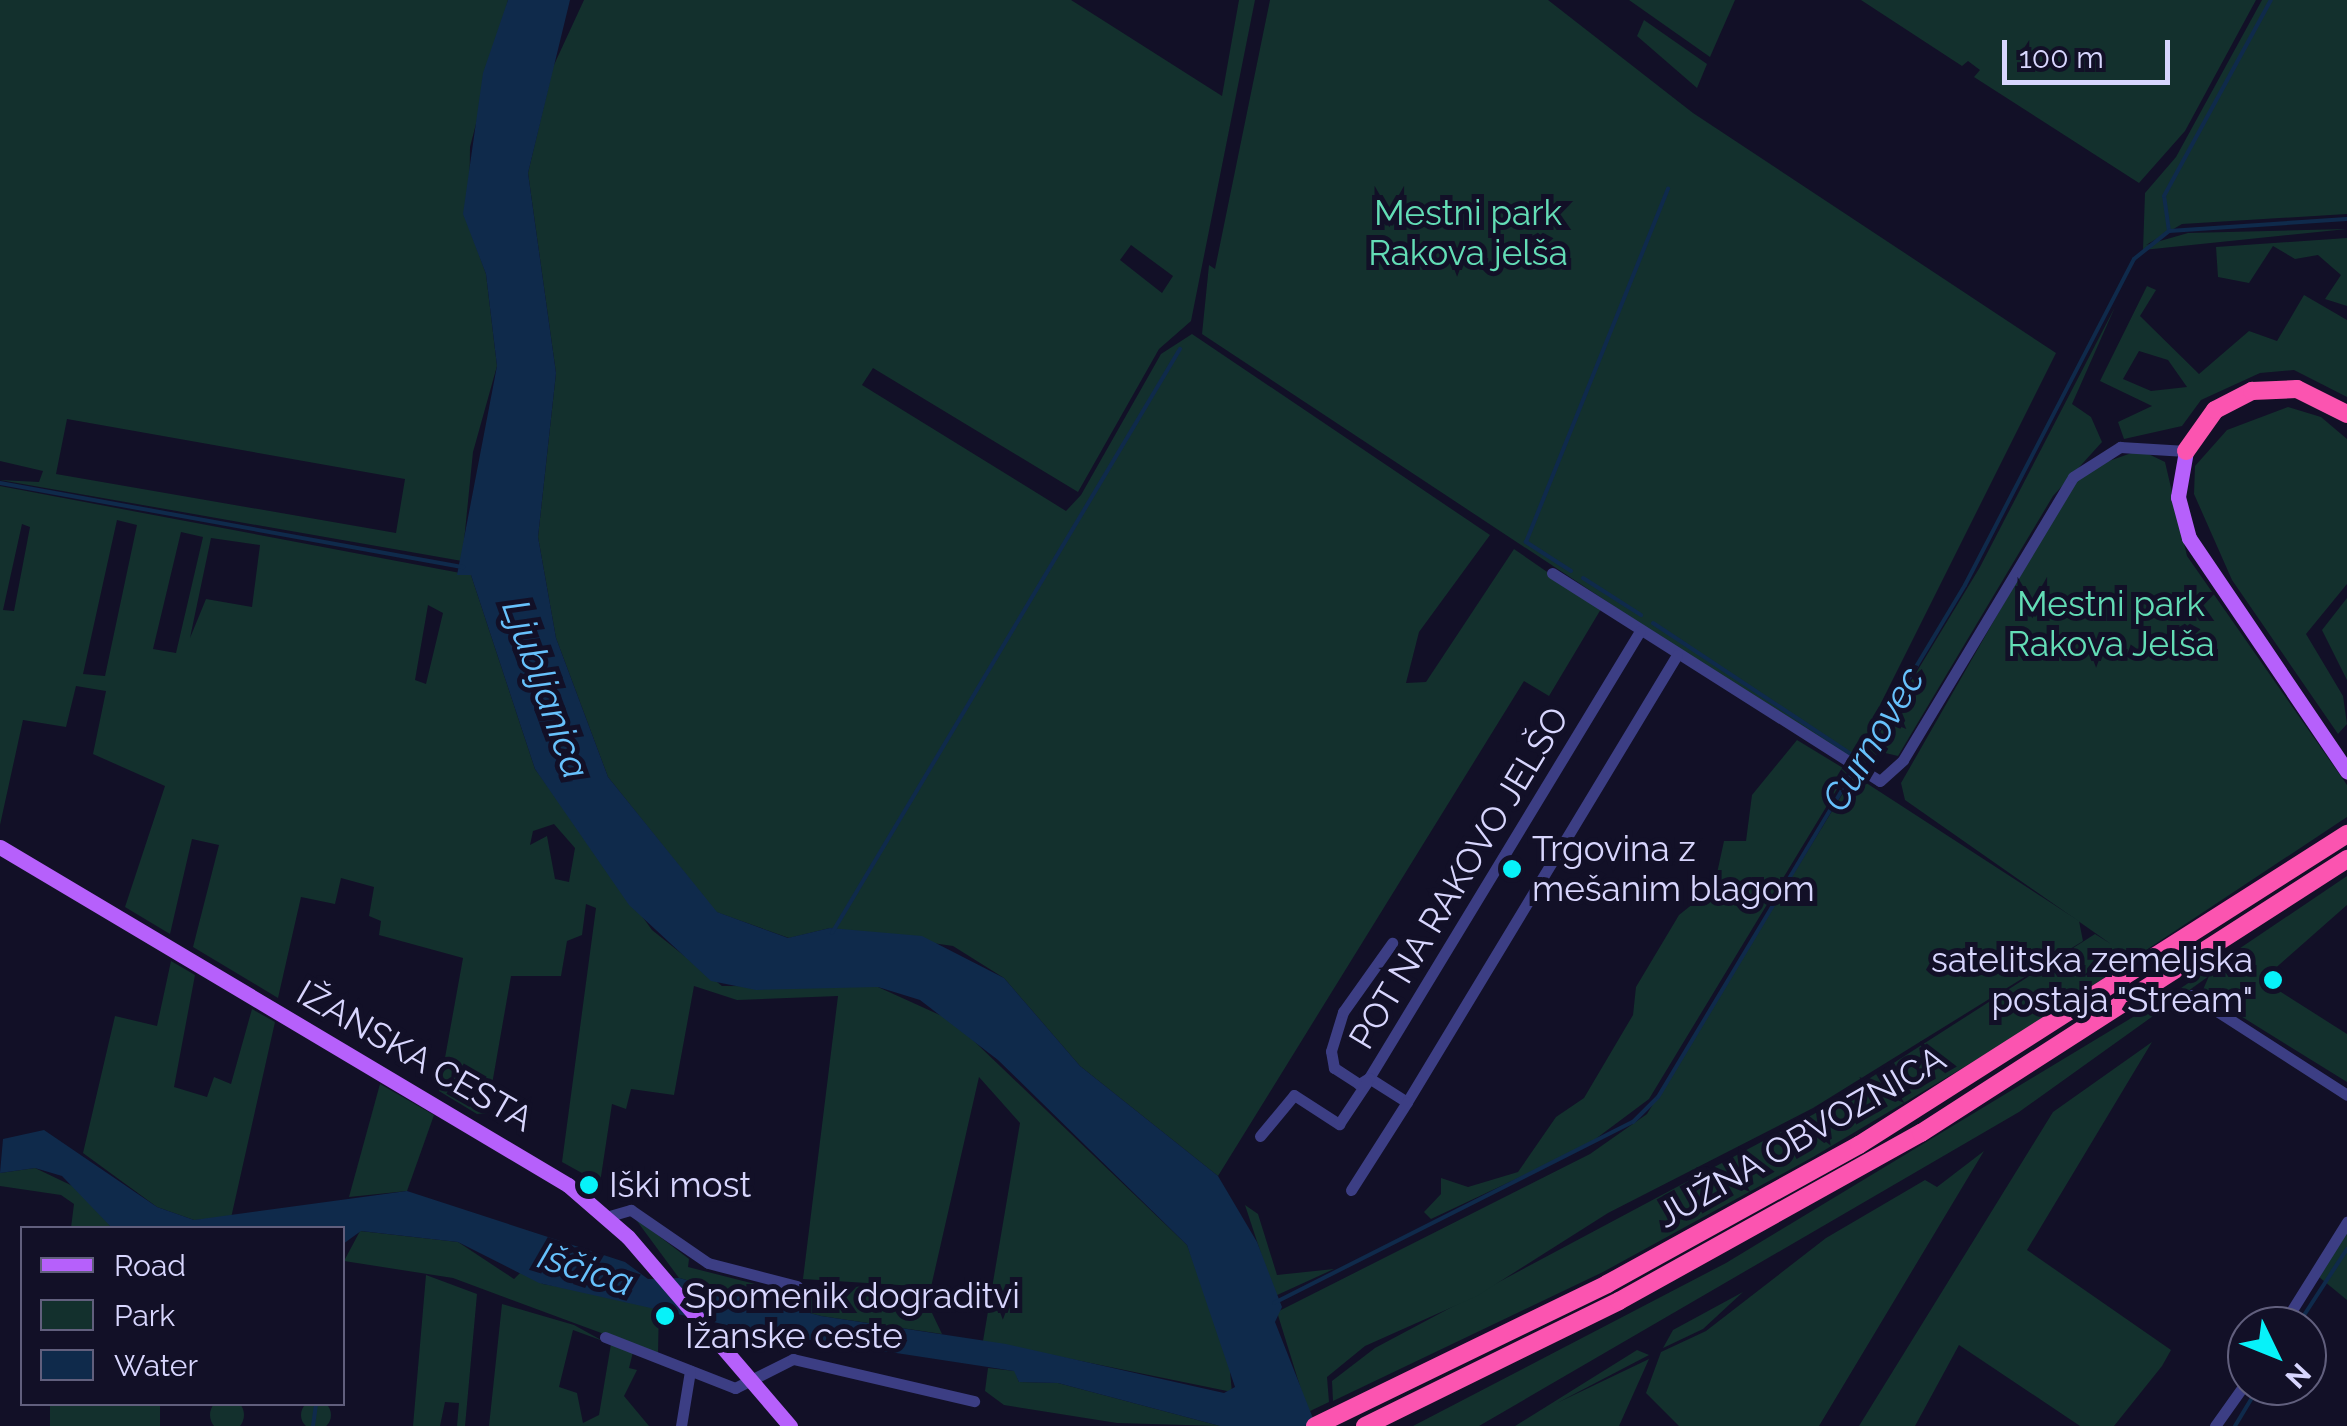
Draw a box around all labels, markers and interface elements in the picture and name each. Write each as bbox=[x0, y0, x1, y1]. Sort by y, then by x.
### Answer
scale bar bbox=[2007, 20, 2174, 82]
text: 100 m bbox=[2019, 40, 2104, 75]
park label: Mestni park Rakova jelša bbox=[1368, 192, 1568, 274]
park label: Mestni park Rakova Jelša bbox=[2007, 583, 2215, 665]
water label: Ljubljanica bbox=[493, 593, 599, 785]
water label: Curnovec bbox=[1812, 658, 1934, 820]
street label: POT NA RAKOVO JELŠO bbox=[1340, 698, 1578, 1058]
place label: Trgovina z mešanim blagom bbox=[1532, 828, 1815, 910]
marker: Trgovina z mešanim blagom bbox=[1501, 858, 1523, 880]
place label: satelitska zemeljska postaja "Stream" bbox=[1931, 939, 2253, 1021]
marker: satelitska zemeljska postaja "Stream" bbox=[2262, 969, 2284, 991]
street label: IŽANSKA CESTA bbox=[289, 971, 541, 1141]
street label: JUŽNA OBVOZNICA bbox=[1649, 1037, 1953, 1237]
place label: Iški most bbox=[609, 1164, 751, 1206]
marker: Iški most bbox=[578, 1174, 600, 1196]
legend bbox=[20, 1226, 345, 1406]
water label: Iščica bbox=[532, 1232, 640, 1306]
text: Road bbox=[114, 1248, 186, 1283]
place label: Spomenik dograditvi Ižanske ceste bbox=[685, 1275, 1020, 1357]
text: Park bbox=[114, 1298, 175, 1333]
marker: Spomenik dograditvi Ižanske ceste bbox=[654, 1305, 676, 1327]
north arrow bbox=[2227, 1306, 2327, 1406]
text: Water bbox=[114, 1348, 198, 1383]
text: N bbox=[2278, 1356, 2317, 1395]

